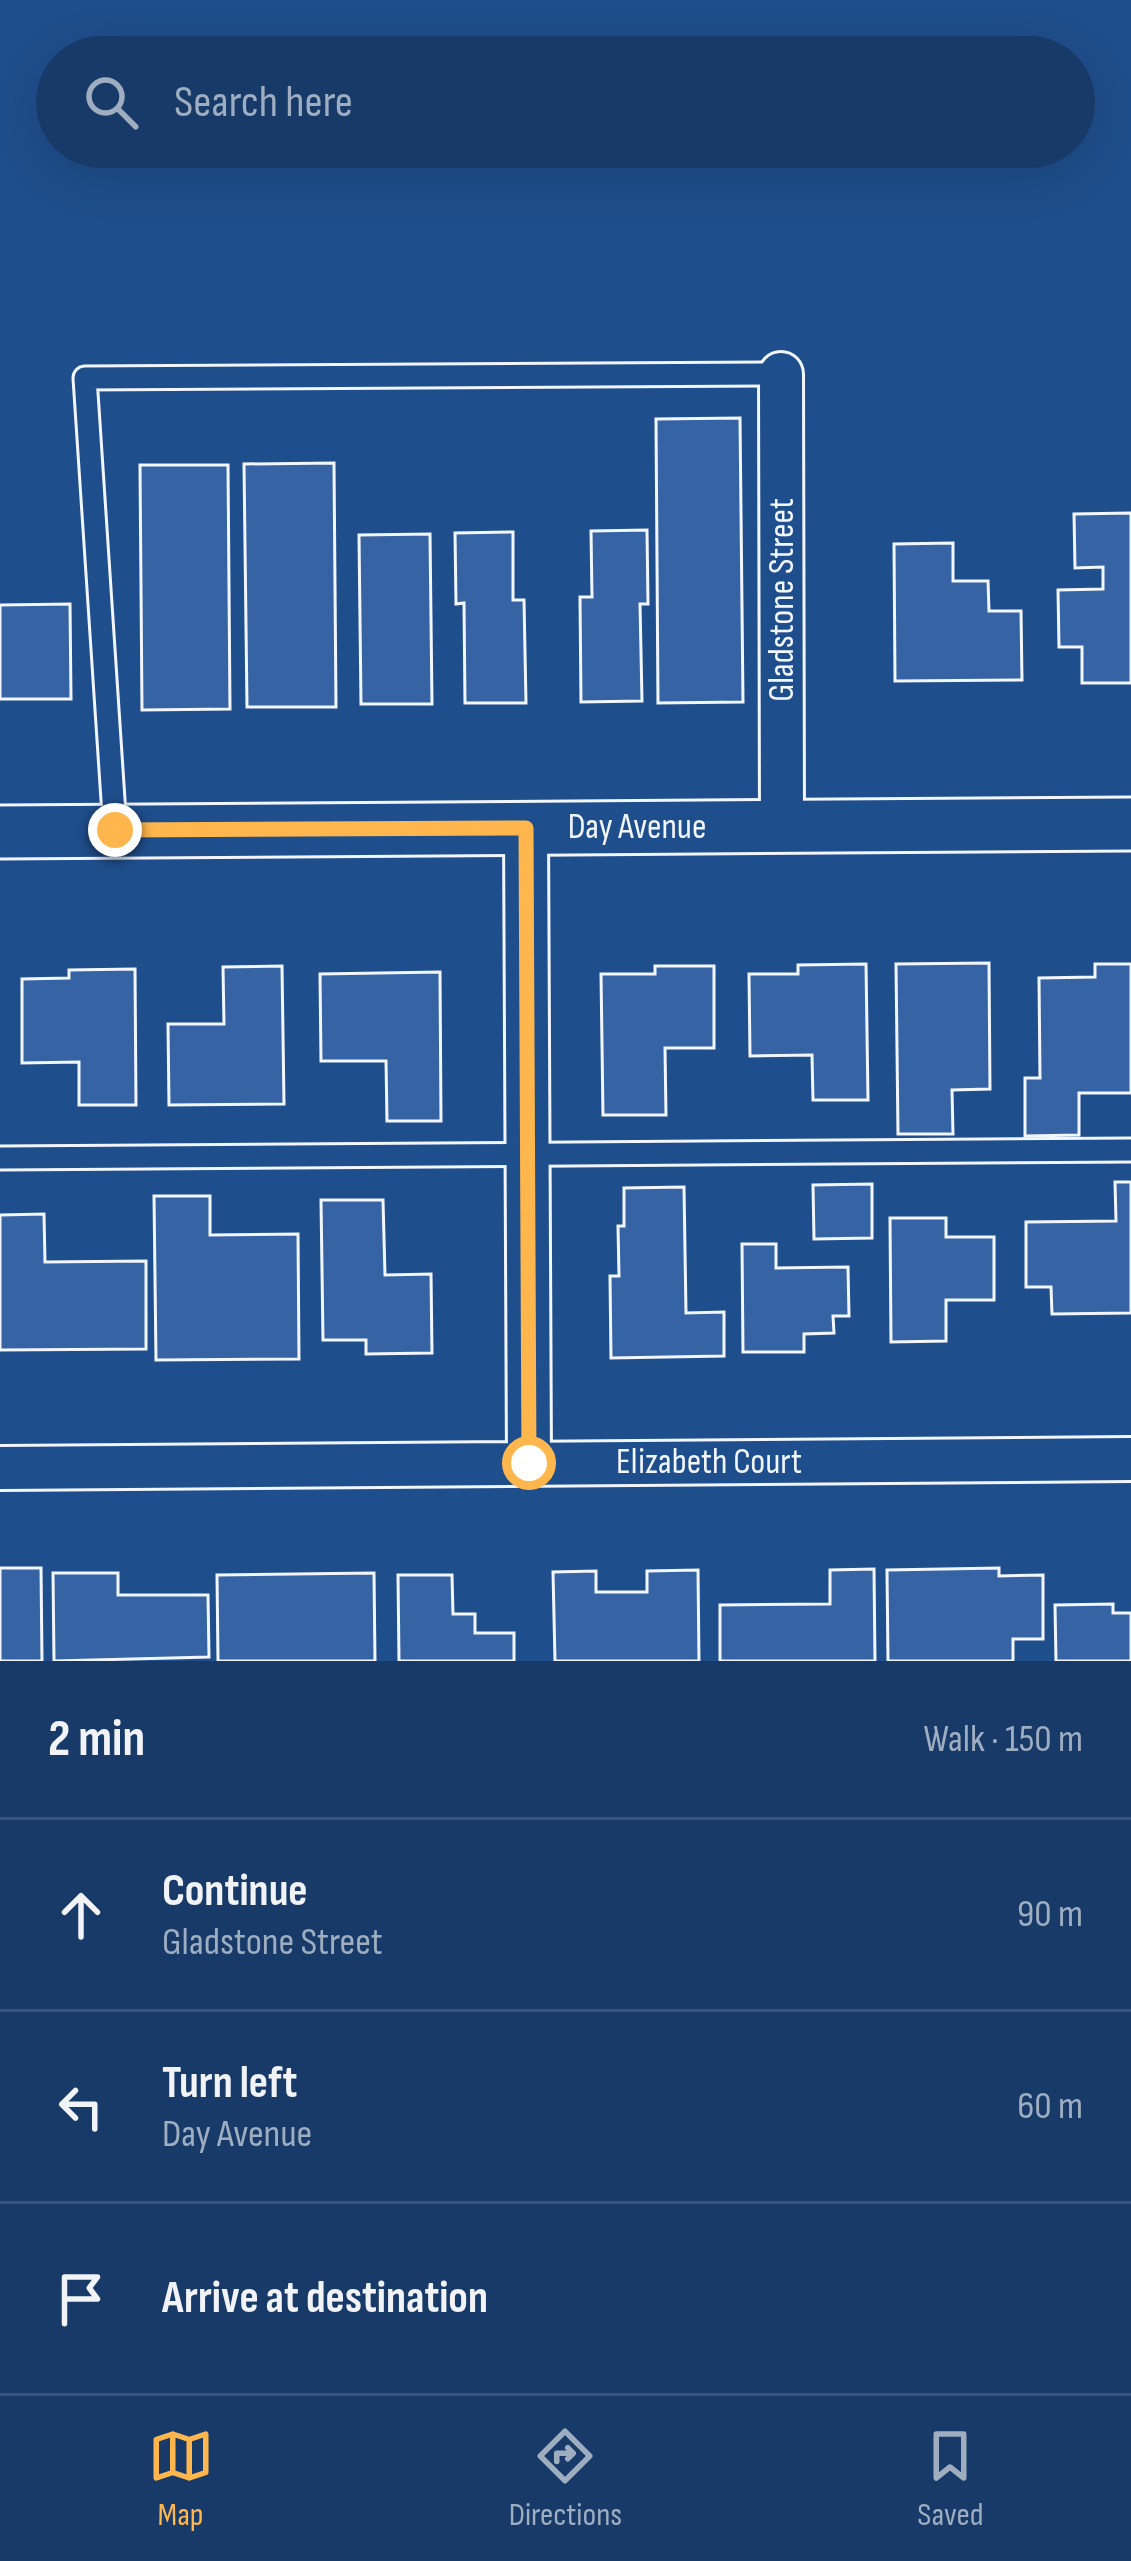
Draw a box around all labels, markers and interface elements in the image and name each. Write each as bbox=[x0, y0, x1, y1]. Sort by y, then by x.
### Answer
search box bbox=[36, 36, 1095, 168]
icon: search bbox=[78, 69, 144, 135]
text: Search here bbox=[174, 75, 353, 130]
street label: Gladstone Street bbox=[761, 498, 804, 702]
route end bbox=[88, 803, 142, 857]
street label: Day Avenue bbox=[568, 806, 706, 849]
route start bbox=[502, 1436, 556, 1490]
street label: Elizabeth Court bbox=[616, 1441, 802, 1484]
text: 2 min bbox=[48, 1709, 145, 1770]
text: Walk · 150 m bbox=[923, 1716, 1083, 1763]
text: Continue bbox=[162, 1864, 308, 1919]
icon: ahead bbox=[48, 1882, 114, 1948]
text: 90 m bbox=[1017, 1891, 1083, 1938]
text: Gladstone Street bbox=[162, 1919, 383, 1966]
text: Turn left bbox=[162, 2056, 297, 2111]
icon: left bbox=[48, 2074, 114, 2140]
text: 60 m bbox=[1017, 2083, 1083, 2130]
text: Day Avenue bbox=[162, 2111, 312, 2158]
icon: arrive bbox=[48, 2266, 114, 2332]
text: Arrive at destination bbox=[162, 2271, 488, 2326]
tab: Map bbox=[148, 2423, 214, 2535]
tab: Directions bbox=[509, 2423, 622, 2535]
tab: Saved bbox=[917, 2423, 983, 2535]

